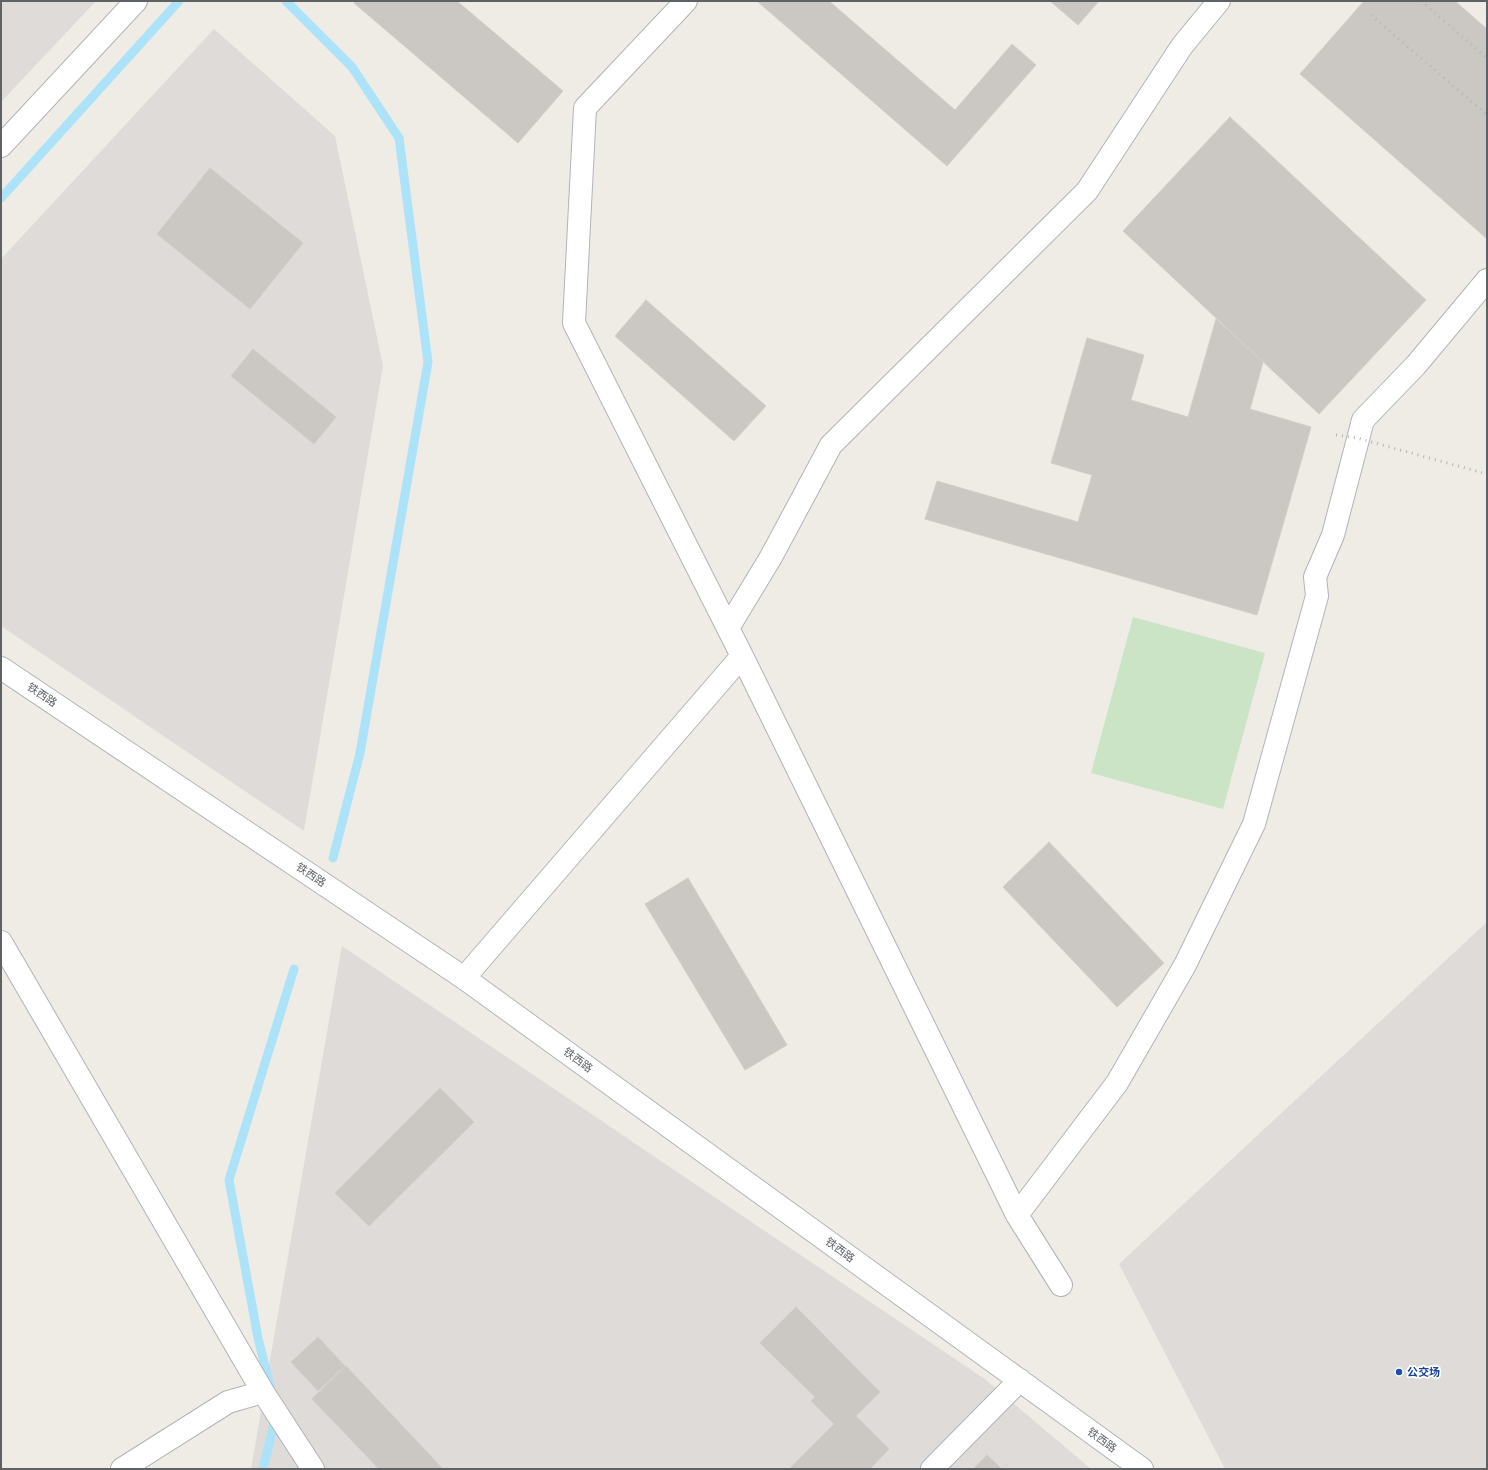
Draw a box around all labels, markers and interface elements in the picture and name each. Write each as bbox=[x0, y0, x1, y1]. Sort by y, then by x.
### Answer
street label: 铁西路 bbox=[25, 680, 59, 710]
street label: 铁西路 bbox=[294, 860, 328, 890]
street label: 铁西路 bbox=[561, 1045, 595, 1075]
street label: 铁西路 bbox=[823, 1235, 857, 1265]
place label: 公交场 bbox=[1407, 1365, 1440, 1379]
marker: 公交场 bbox=[1394, 1367, 1404, 1377]
street label: 铁西路 bbox=[1085, 1425, 1119, 1455]

